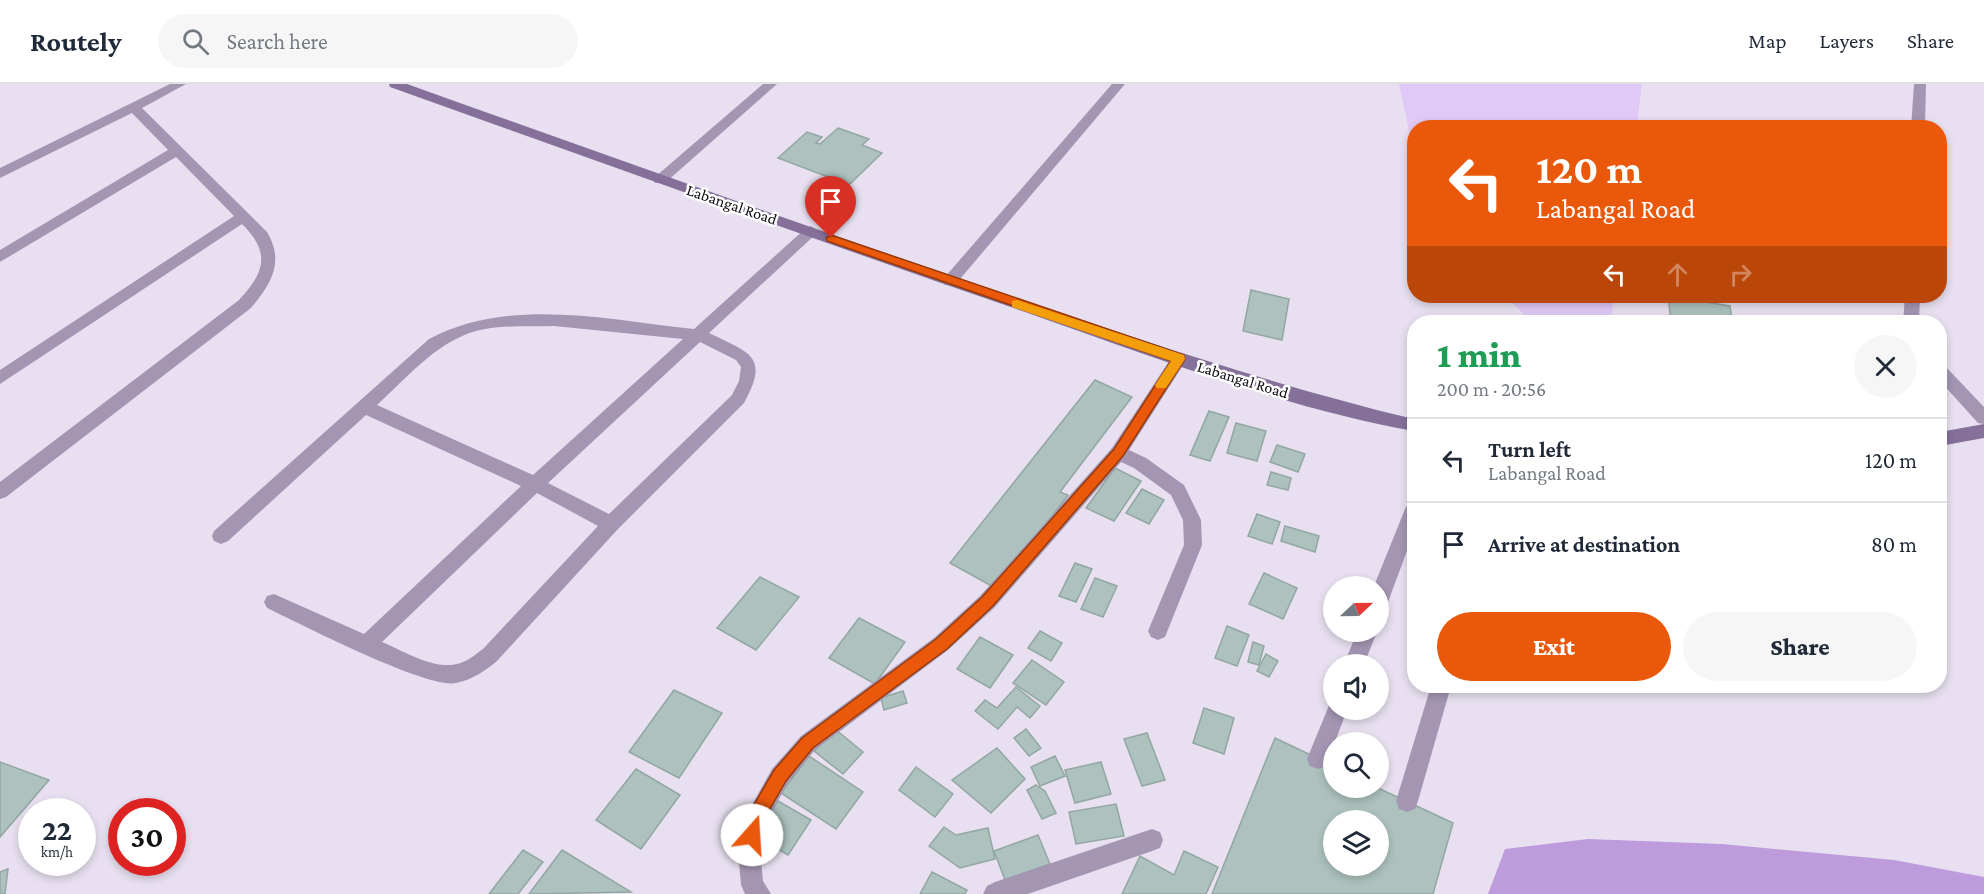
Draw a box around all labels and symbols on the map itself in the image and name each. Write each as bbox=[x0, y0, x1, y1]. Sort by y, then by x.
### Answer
pin bbox=[805, 176, 856, 238]
street label: Labangal Road bbox=[684, 181, 780, 229]
street label: Labangal Road bbox=[1195, 358, 1291, 403]
north arrow bbox=[1323, 576, 1389, 642]
speed limit sign: 30 bbox=[108, 798, 186, 876]
position arrow bbox=[720, 803, 784, 867]

